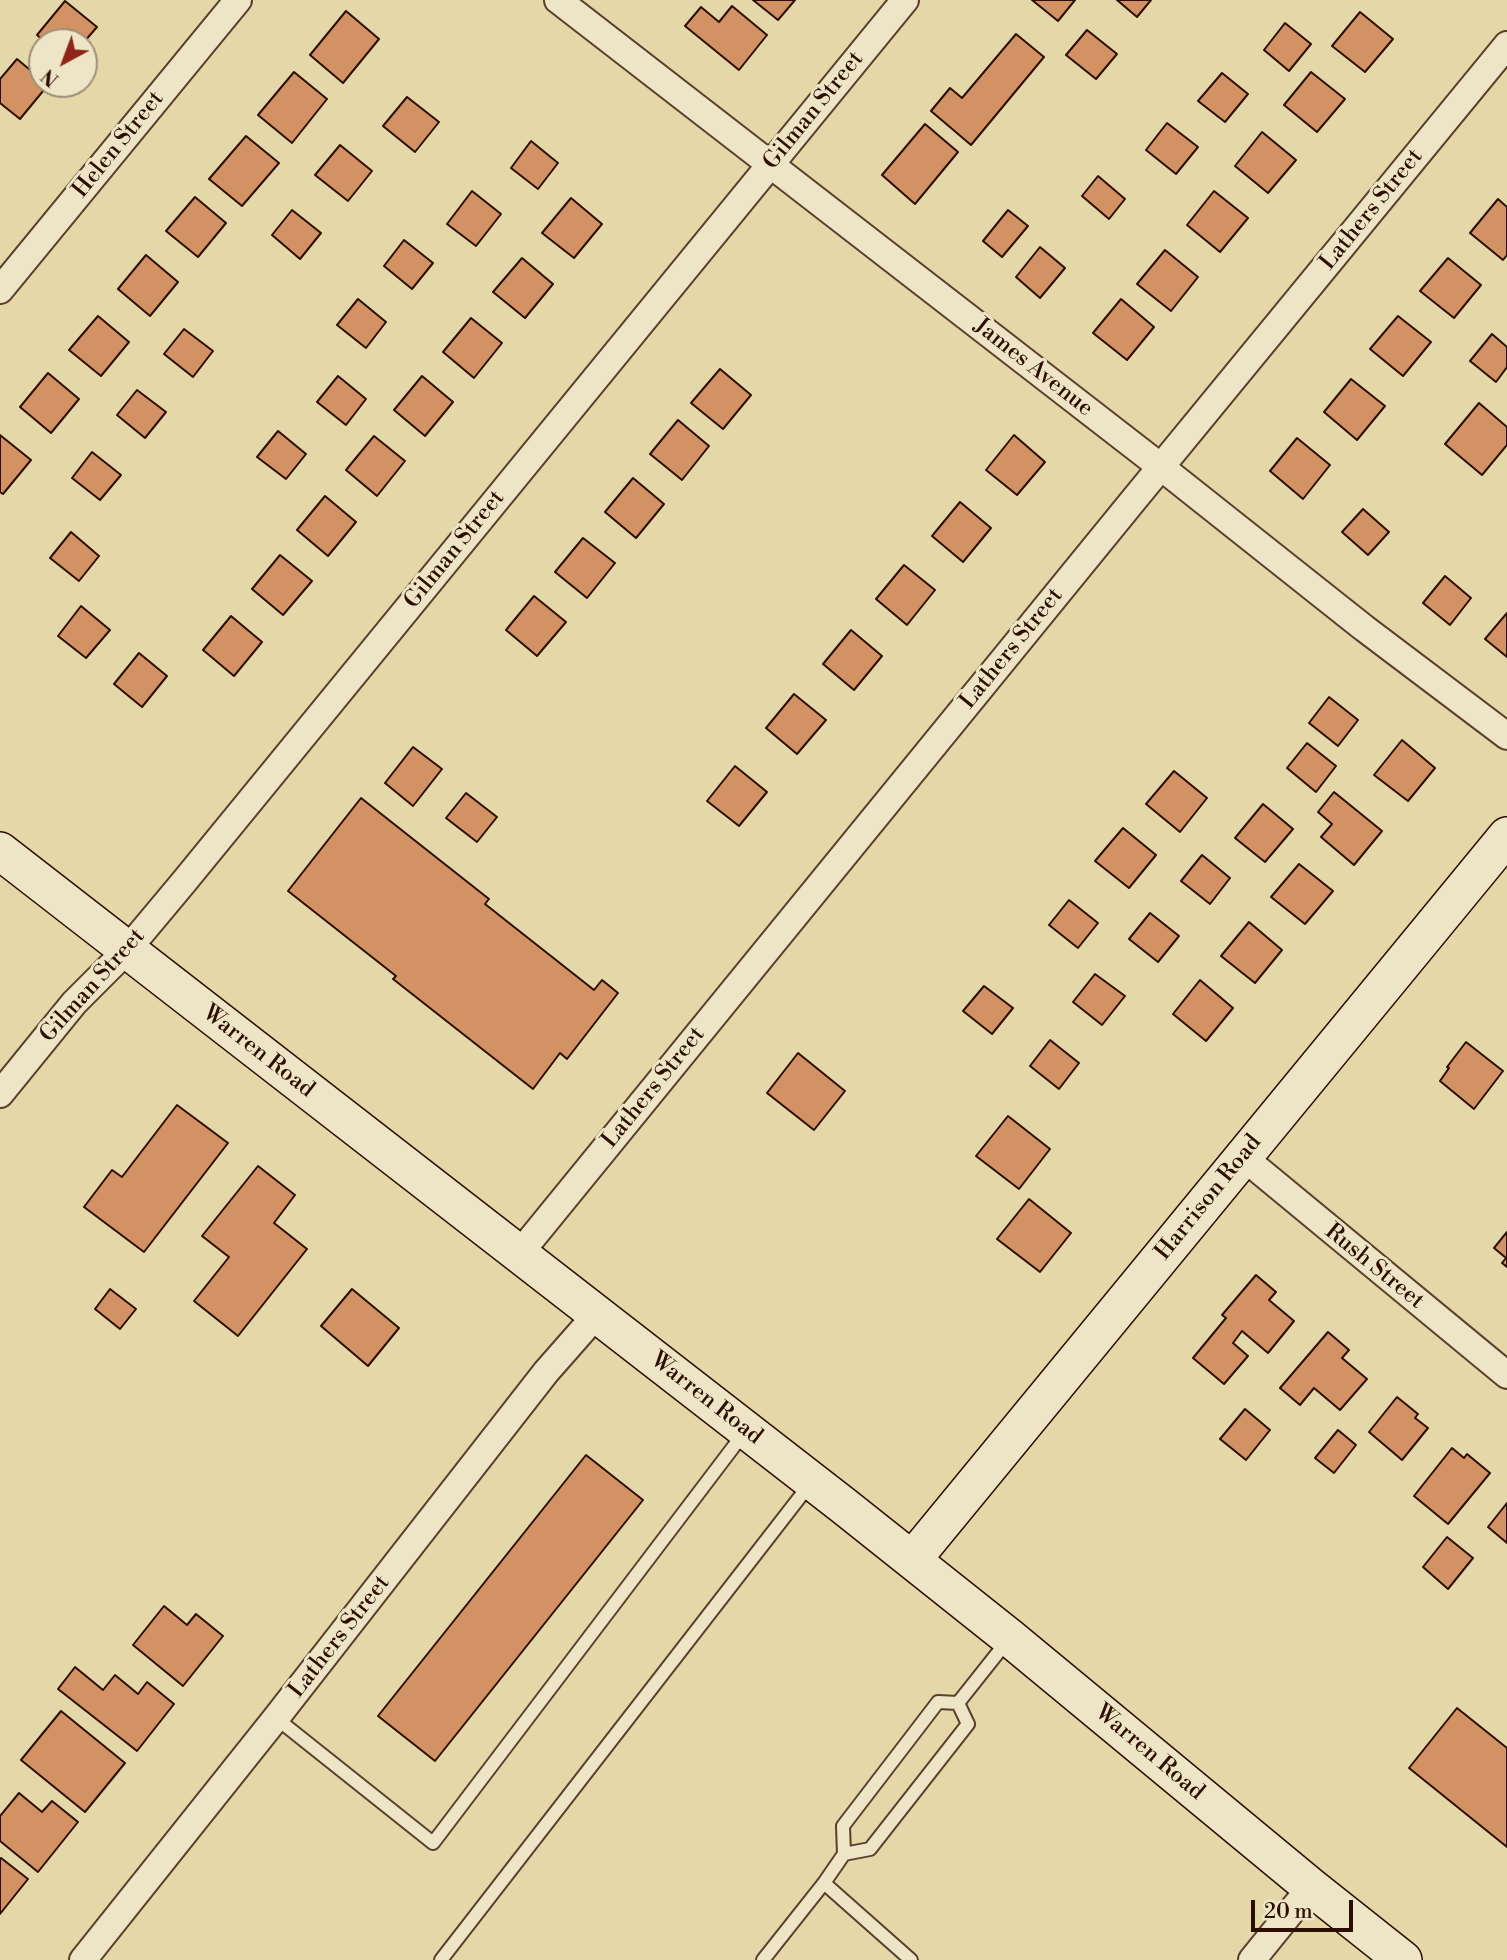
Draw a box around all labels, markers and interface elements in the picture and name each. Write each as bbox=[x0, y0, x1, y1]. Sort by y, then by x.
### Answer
north arrow bbox=[28, 28, 98, 98]
street label: Gilman Street bbox=[758, 46, 870, 176]
text: N bbox=[37, 63, 64, 91]
street label: Helen Street bbox=[68, 86, 170, 204]
street label: Lathers Street bbox=[1315, 144, 1429, 276]
street label: James Avenue bbox=[968, 313, 1098, 423]
street label: Gilman Street bbox=[399, 485, 511, 615]
street label: Lathers Street bbox=[955, 583, 1069, 715]
street label: Gilman Street bbox=[35, 923, 151, 1049]
street label: Warren Road bbox=[196, 1000, 320, 1104]
street label: Lathers Street bbox=[597, 1022, 711, 1154]
street label: Harrison Road bbox=[1150, 1130, 1268, 1266]
street label: Rush Street bbox=[1319, 1219, 1429, 1315]
street label: Warren Road bbox=[644, 1347, 768, 1451]
street label: Lathers Street bbox=[284, 1570, 396, 1704]
street label: Warren Road bbox=[1089, 1699, 1209, 1807]
scale bar bbox=[1255, 1886, 1356, 1930]
text: 20 m bbox=[1264, 1899, 1313, 1925]

